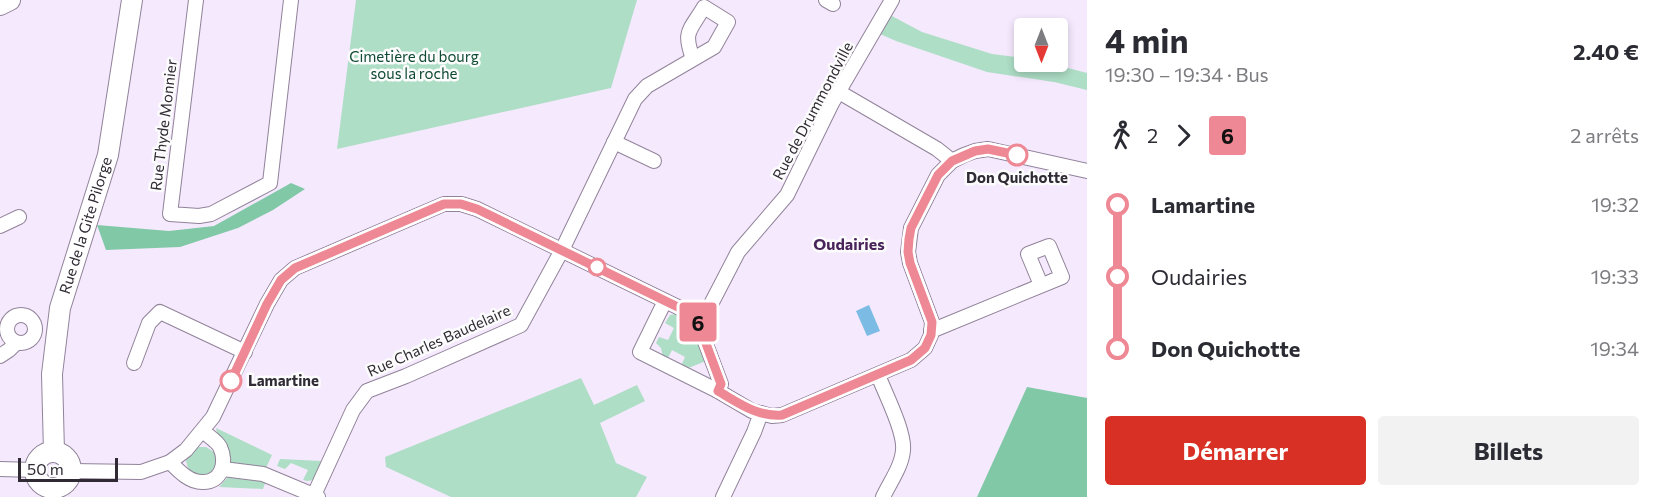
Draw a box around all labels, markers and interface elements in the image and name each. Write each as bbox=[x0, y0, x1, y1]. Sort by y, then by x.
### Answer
north arrow bbox=[1014, 18, 1068, 72]
map controls bbox=[1014, 18, 1068, 72]
text: 4 min bbox=[1105, 19, 1189, 60]
street label: Rue de Drummondville bbox=[768, 38, 856, 183]
text: 2.40 € bbox=[1573, 38, 1639, 65]
park label: Cimetière du bourg sous la roche bbox=[349, 47, 479, 82]
street label: Rue Thyde Monnier bbox=[146, 58, 180, 192]
text: 19:30 – 19:34 · Bus bbox=[1105, 62, 1269, 86]
icon: walk bbox=[1105, 119, 1138, 152]
icon: forward bbox=[1167, 119, 1200, 152]
text: 2 bbox=[1147, 123, 1158, 147]
text: 6 bbox=[1221, 123, 1234, 148]
text: 2 arrêts bbox=[1570, 123, 1639, 147]
marker: Don Quichotte bbox=[1006, 144, 1028, 166]
street label: Rue de la Gite Pilorge bbox=[55, 154, 115, 296]
place label: Don Quichotte bbox=[966, 168, 1068, 186]
text: Lamartine bbox=[1151, 191, 1255, 218]
text: 19:32 bbox=[1591, 192, 1639, 216]
district label: Oudairies bbox=[813, 234, 885, 253]
unlabelled marker bbox=[588, 258, 606, 276]
text: Oudairies bbox=[1151, 263, 1247, 290]
text: 19:33 bbox=[1591, 264, 1639, 288]
street label: Rue Charles Baudelaire bbox=[364, 300, 513, 380]
line badge: 6 bbox=[678, 302, 718, 342]
text: 6 bbox=[692, 310, 704, 335]
text: Don Quichotte bbox=[1151, 335, 1300, 362]
text: 19:34 bbox=[1590, 336, 1639, 360]
marker: Lamartine bbox=[220, 370, 242, 392]
place label: Lamartine bbox=[248, 371, 319, 389]
button: Démarrer bbox=[1105, 416, 1366, 485]
button: Billets bbox=[1378, 416, 1639, 485]
scale bar bbox=[18, 455, 118, 482]
text: 50 m bbox=[27, 459, 64, 478]

